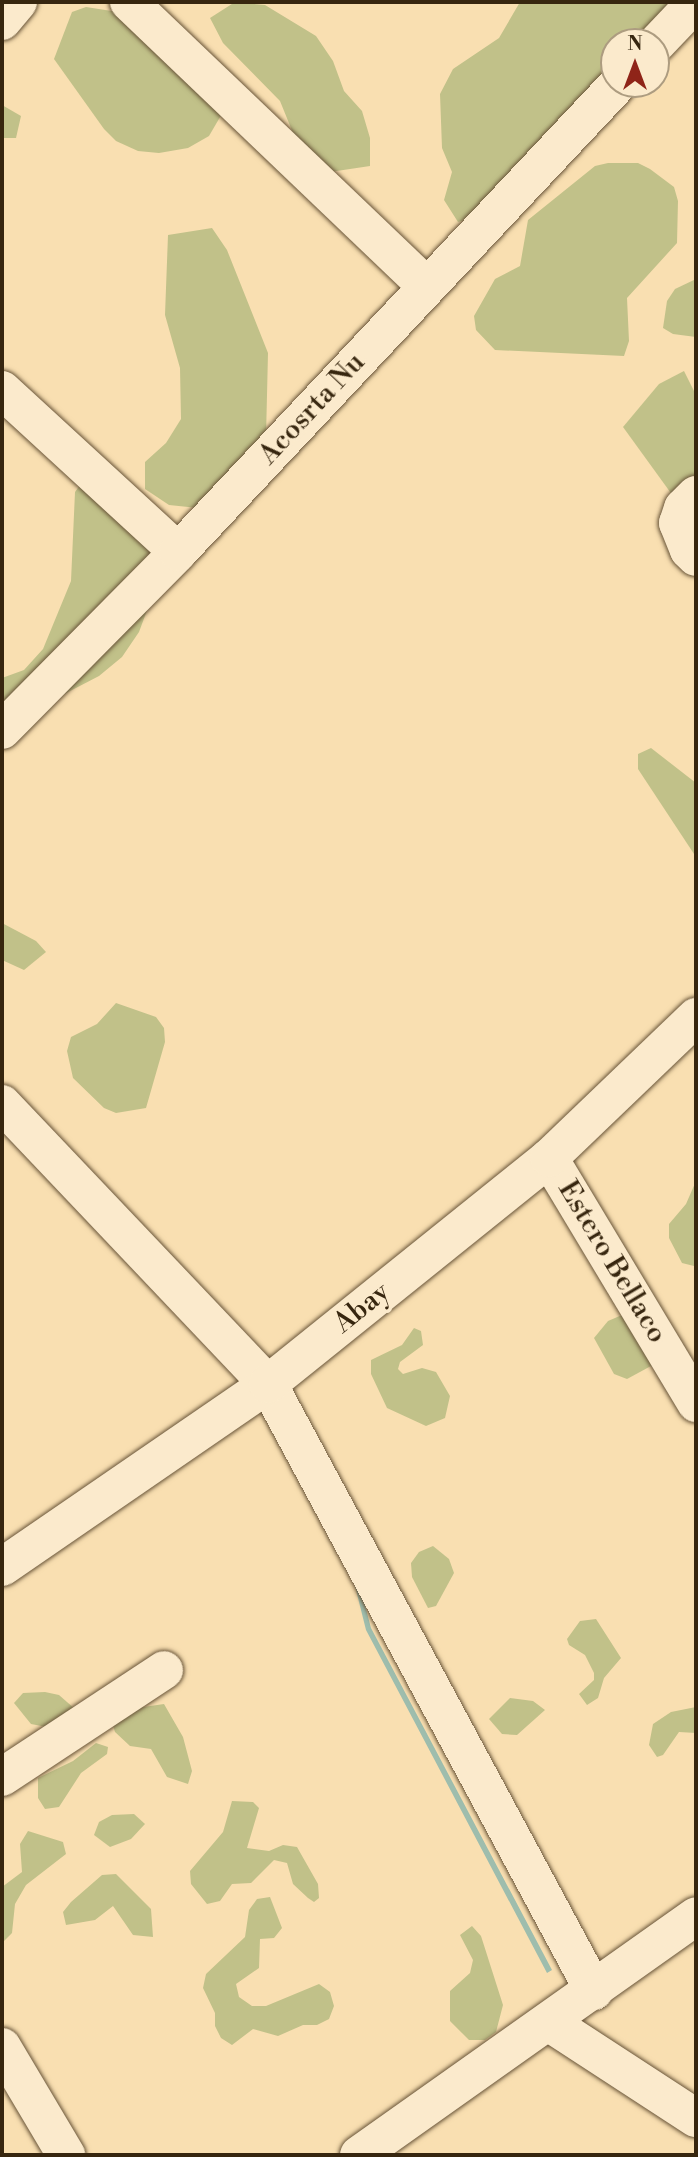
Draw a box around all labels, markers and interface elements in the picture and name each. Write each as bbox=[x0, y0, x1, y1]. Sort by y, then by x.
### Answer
north arrow bbox=[600, 28, 670, 98]
text: N bbox=[627, 32, 643, 56]
street label: Acosrta Nu bbox=[252, 346, 372, 472]
street label: Estero Bellaco bbox=[550, 1175, 674, 1349]
street label: Abay bbox=[327, 1275, 397, 1341]

